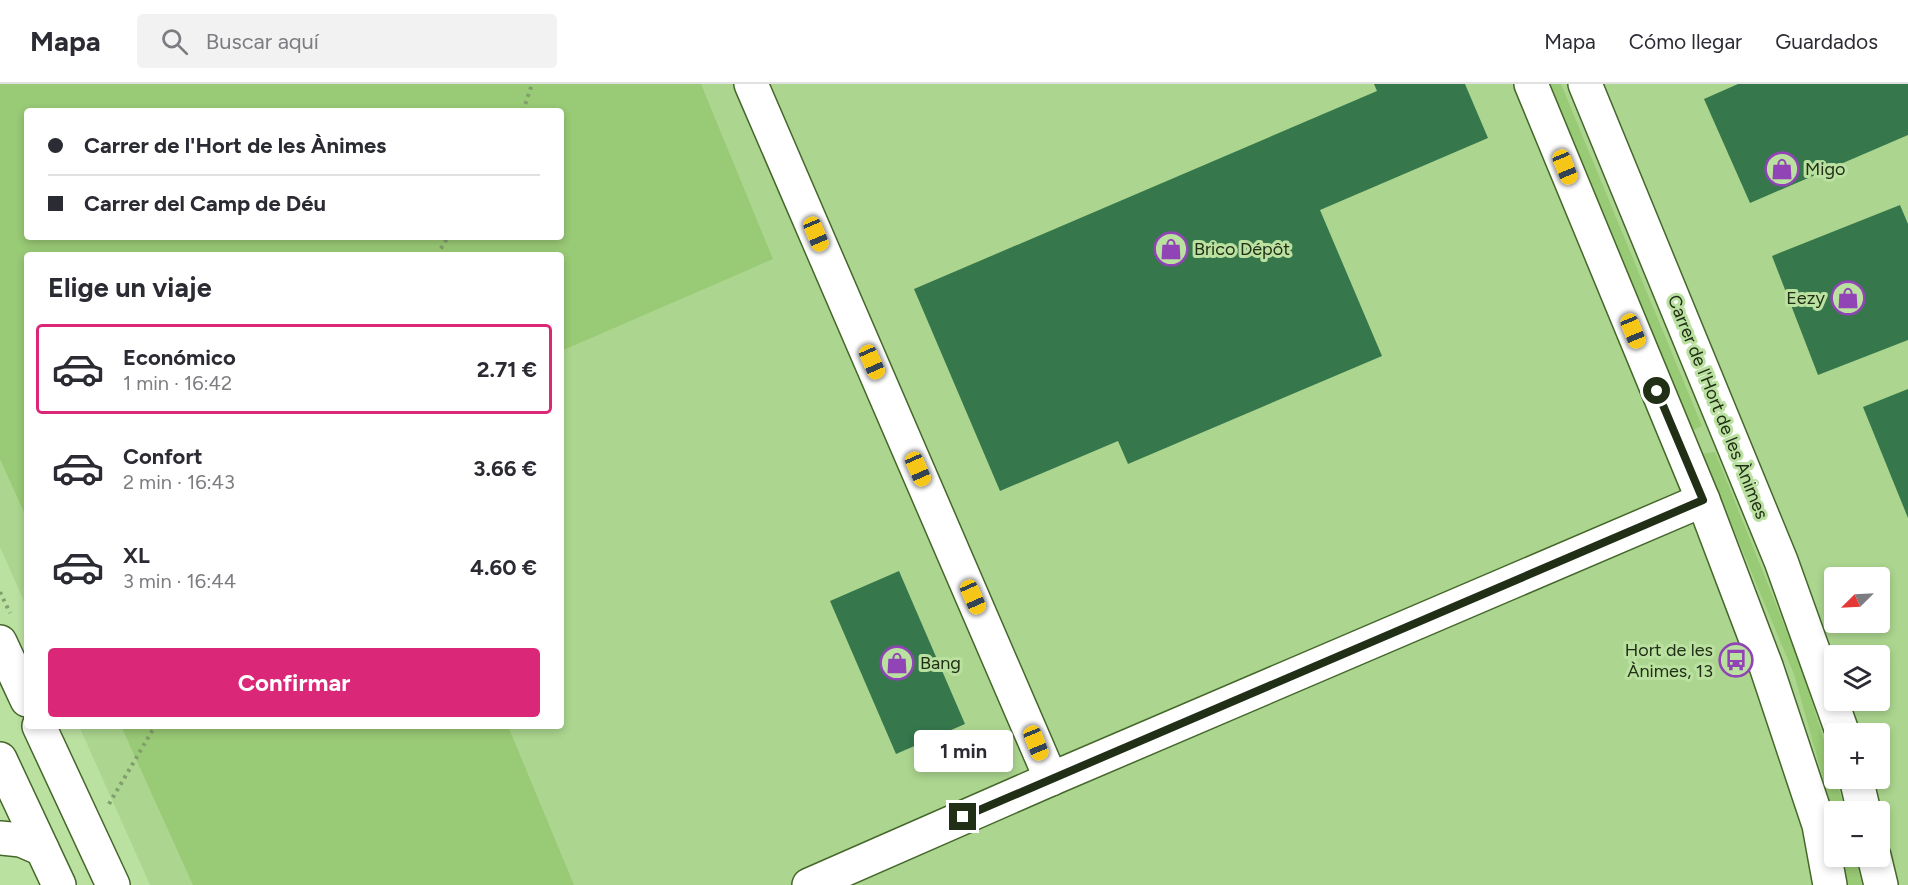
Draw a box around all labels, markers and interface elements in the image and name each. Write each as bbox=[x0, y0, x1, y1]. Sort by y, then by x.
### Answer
search box bbox=[137, 14, 557, 68]
text: Mapa bbox=[30, 24, 101, 58]
icon: search bbox=[158, 25, 191, 58]
text: Buscar aquí bbox=[206, 28, 319, 55]
text: Mapa bbox=[1544, 29, 1596, 54]
text: Cómo llegar bbox=[1629, 29, 1742, 54]
text: Guardados bbox=[1775, 29, 1878, 54]
text: Carrer de l'Hort de les Ànimes bbox=[84, 132, 386, 159]
car bbox=[1550, 147, 1580, 187]
shop icon: Migo bbox=[1764, 151, 1800, 187]
place label: Migo bbox=[1805, 158, 1845, 180]
text: Carrer del Camp de Déu bbox=[84, 190, 326, 217]
car bbox=[801, 214, 831, 254]
shop icon: Brico Dépôt bbox=[1153, 231, 1189, 267]
place label: Brico Dépôt bbox=[1194, 238, 1290, 260]
text: Elige un viaje bbox=[48, 271, 212, 304]
shop icon: Eezy bbox=[1830, 280, 1866, 316]
place label: Eezy bbox=[1786, 287, 1826, 309]
street label: Carrer de l'Hort de les Ànimes bbox=[1663, 292, 1773, 522]
car bbox=[1618, 311, 1648, 351]
icon: car bbox=[51, 342, 105, 396]
car bbox=[856, 342, 888, 382]
text: Económico bbox=[123, 344, 236, 371]
text: 2.71 € bbox=[477, 356, 537, 383]
text: 1 min · 16:42 bbox=[123, 371, 232, 395]
route start bbox=[1643, 377, 1670, 404]
icon: car bbox=[51, 441, 105, 495]
text: Confort bbox=[123, 443, 203, 470]
car bbox=[902, 449, 934, 489]
text: 3.66 € bbox=[473, 455, 537, 482]
text: 2 min · 16:43 bbox=[123, 470, 235, 494]
icon: car bbox=[51, 540, 105, 594]
text: XL bbox=[123, 542, 150, 569]
text: 4.60 € bbox=[470, 554, 537, 581]
north arrow bbox=[1824, 567, 1890, 633]
map controls bbox=[1824, 567, 1890, 867]
text: 3 min · 16:44 bbox=[123, 569, 236, 593]
car bbox=[957, 577, 989, 617]
place label: Hort de les Ànimes, 13 bbox=[1625, 639, 1713, 682]
bus stop icon: Hort de les Ànimes, 13 bbox=[1718, 642, 1754, 678]
shop icon: Bang bbox=[879, 645, 915, 681]
button: layers bbox=[1824, 645, 1890, 711]
button: Confirmar bbox=[48, 648, 540, 717]
place label: Bang bbox=[920, 652, 961, 674]
car bbox=[1021, 723, 1051, 763]
button: + bbox=[1824, 723, 1890, 789]
callout: 1 min bbox=[914, 730, 1012, 772]
text: 1 min bbox=[940, 739, 987, 763]
button: − bbox=[1824, 801, 1890, 867]
route end bbox=[949, 803, 976, 830]

